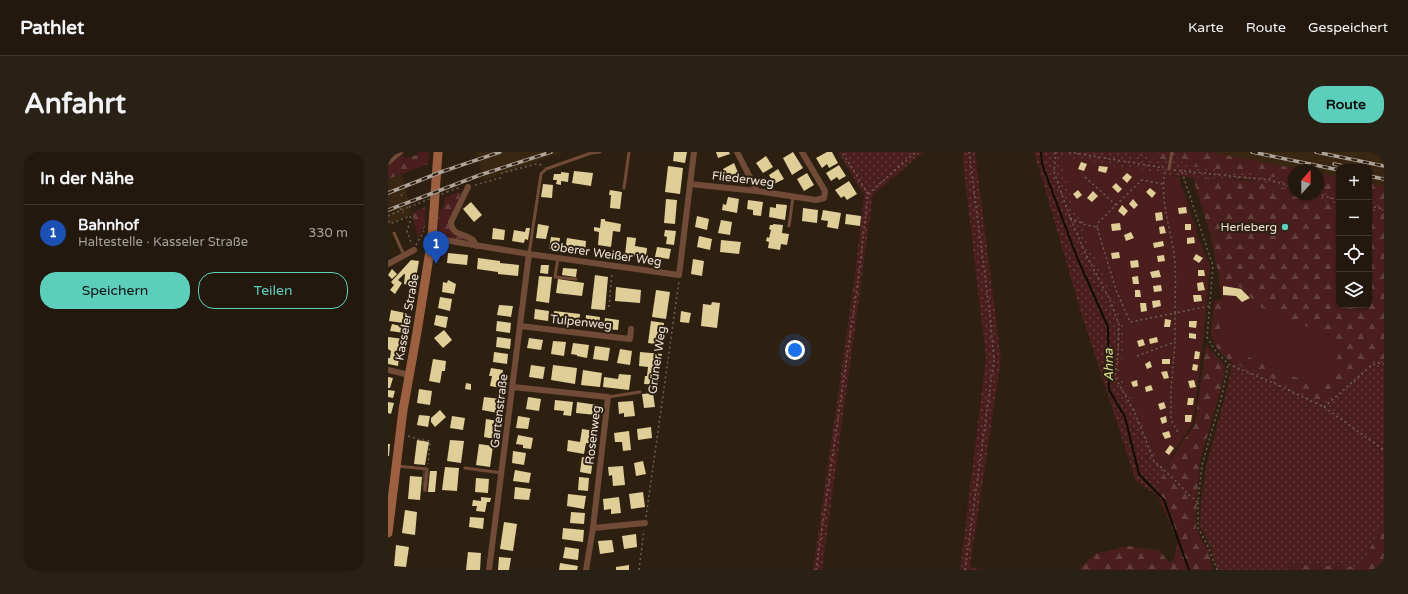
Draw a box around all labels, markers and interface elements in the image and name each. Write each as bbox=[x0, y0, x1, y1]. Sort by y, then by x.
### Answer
text: Pathlet bbox=[20, 17, 84, 39]
text: Karte bbox=[1188, 19, 1224, 36]
text: Route bbox=[1246, 19, 1286, 36]
text: Gespeichert bbox=[1308, 19, 1388, 36]
button: Route bbox=[1308, 86, 1384, 123]
text: Anfahrt bbox=[24, 87, 126, 121]
north arrow bbox=[1288, 164, 1324, 200]
map controls bbox=[1336, 164, 1372, 308]
button: + bbox=[1336, 164, 1372, 200]
text: In der Nähe bbox=[40, 168, 134, 189]
street label: Fliederweg bbox=[711, 168, 775, 190]
button: − bbox=[1336, 200, 1372, 236]
text: Bahnhof bbox=[78, 216, 139, 234]
place label: Herleberg bbox=[1221, 220, 1277, 234]
marker: Herleberg bbox=[1280, 222, 1290, 232]
text: 1 bbox=[49, 225, 57, 241]
text: 330 m bbox=[308, 225, 348, 241]
pin: 1 bbox=[423, 231, 449, 264]
text: Haltestelle · Kasseler Straße bbox=[78, 234, 248, 250]
button: locate bbox=[1336, 236, 1372, 272]
street label: Oberer Weißer Weg bbox=[550, 239, 662, 269]
button: Speichern bbox=[40, 272, 190, 309]
button: Teilen bbox=[198, 272, 348, 309]
street label: Kasseler Straße bbox=[392, 272, 422, 361]
button: layers bbox=[1336, 272, 1372, 308]
street label: Tulpenweg bbox=[549, 312, 613, 332]
street label: Grüner Weg bbox=[645, 325, 669, 395]
your location bbox=[785, 340, 805, 360]
water label: Ahna bbox=[1101, 348, 1117, 382]
street label: Gartenstraße bbox=[487, 373, 511, 449]
street label: Rosenweg bbox=[582, 405, 604, 465]

